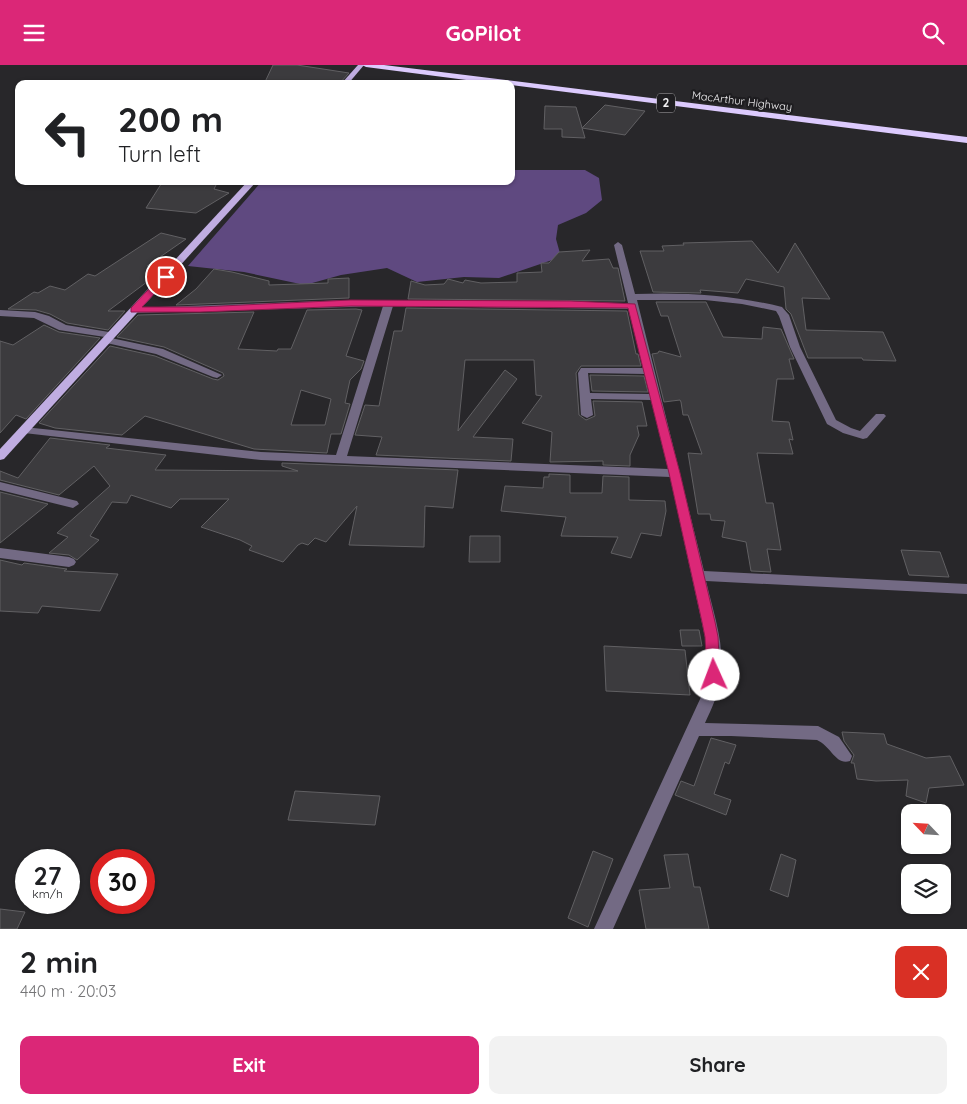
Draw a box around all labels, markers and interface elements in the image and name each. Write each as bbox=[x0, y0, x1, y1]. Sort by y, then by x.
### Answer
icon: menu bbox=[20, 19, 48, 47]
text: GoPilot bbox=[446, 19, 521, 47]
icon: search bbox=[919, 19, 947, 47]
street label: MacArthur Highway bbox=[691, 88, 793, 114]
road number: 2 bbox=[657, 93, 675, 113]
text: 200 m bbox=[118, 97, 223, 141]
icon: left bbox=[35, 100, 100, 165]
text: Turn left bbox=[118, 140, 201, 168]
pin bbox=[145, 256, 187, 298]
icon: arrive bbox=[152, 263, 180, 291]
position arrow bbox=[687, 648, 739, 700]
north arrow bbox=[901, 804, 951, 854]
map controls bbox=[901, 804, 951, 914]
speed limit sign: 30 bbox=[90, 849, 155, 914]
text: 27 bbox=[34, 860, 61, 891]
button: layers bbox=[901, 864, 951, 914]
text: km/h bbox=[32, 886, 63, 901]
text: 2 min bbox=[20, 943, 98, 981]
button: close bbox=[895, 946, 947, 998]
text: 440 m · 20:03 bbox=[20, 981, 116, 1001]
button: Exit bbox=[20, 1036, 479, 1094]
button: Share bbox=[489, 1036, 947, 1094]

